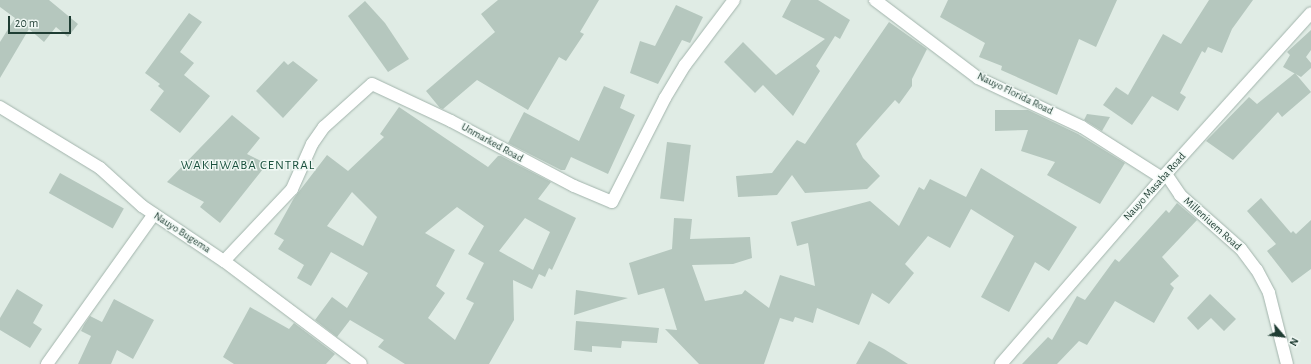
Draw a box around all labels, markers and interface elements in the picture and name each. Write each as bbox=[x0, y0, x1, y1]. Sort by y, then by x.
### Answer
scale bar bbox=[10, 8, 73, 34]
text: 20 m bbox=[15, 17, 38, 29]
street label: Nauyo Florida Road bbox=[975, 70, 1055, 118]
street label: Unmarked Road bbox=[459, 121, 525, 165]
street label: Nauyo Masaba Road bbox=[1121, 150, 1189, 224]
district label: WAKHWABA CENTRAL bbox=[181, 158, 315, 174]
street label: Milleniuem Road bbox=[1180, 195, 1244, 253]
street label: Nauyo Bugema bbox=[151, 210, 213, 256]
north arrow bbox=[1263, 316, 1303, 356]
text: N bbox=[1287, 336, 1301, 348]

